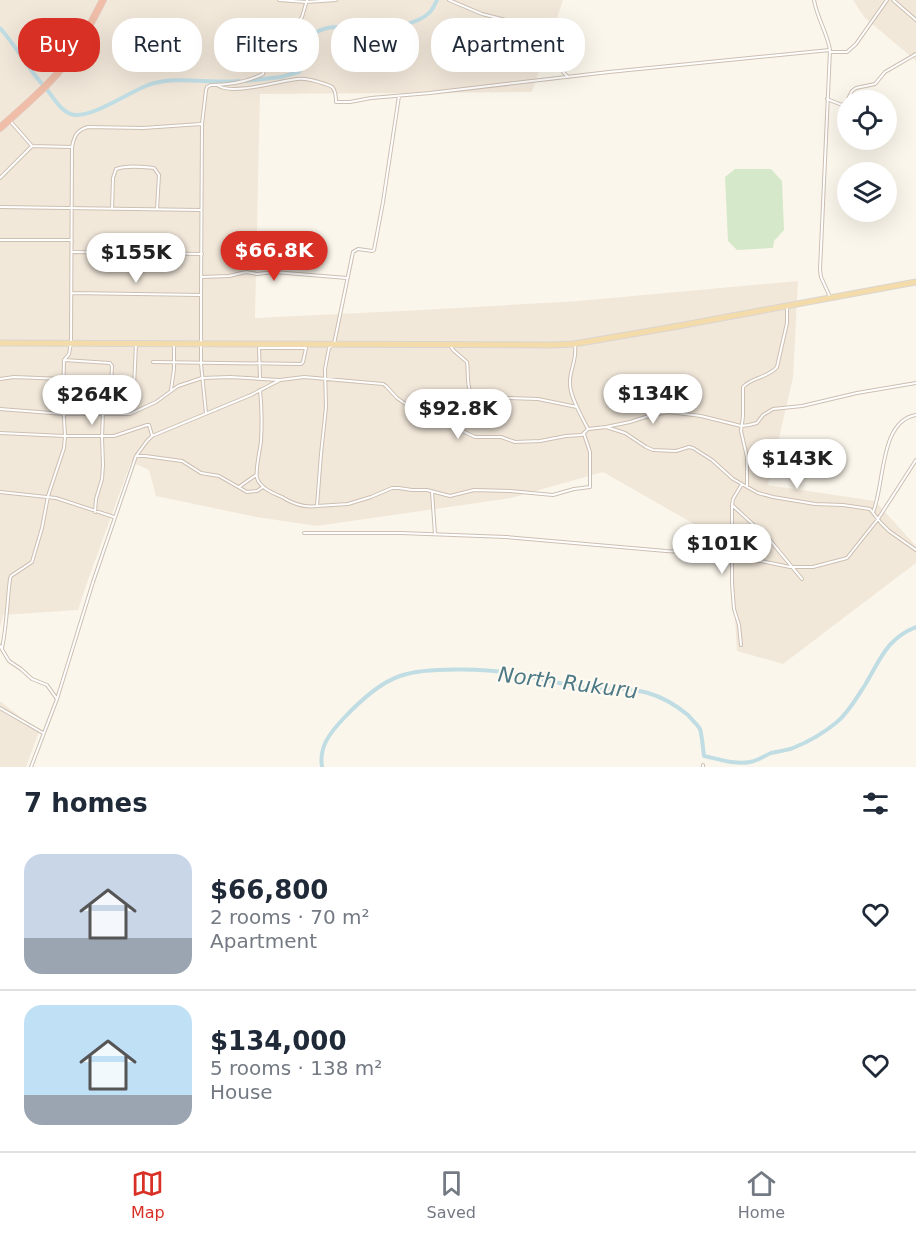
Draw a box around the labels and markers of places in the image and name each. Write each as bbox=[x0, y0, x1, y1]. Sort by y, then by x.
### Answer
pin: $66.8K bbox=[225, 231, 323, 282]
pin: $155K bbox=[94, 233, 178, 284]
pin: $134K bbox=[611, 374, 695, 425]
pin: $264K bbox=[50, 375, 134, 426]
pin: $92.8K bbox=[409, 389, 507, 440]
pin: $143K bbox=[755, 439, 839, 490]
pin: $101K bbox=[680, 524, 764, 575]

